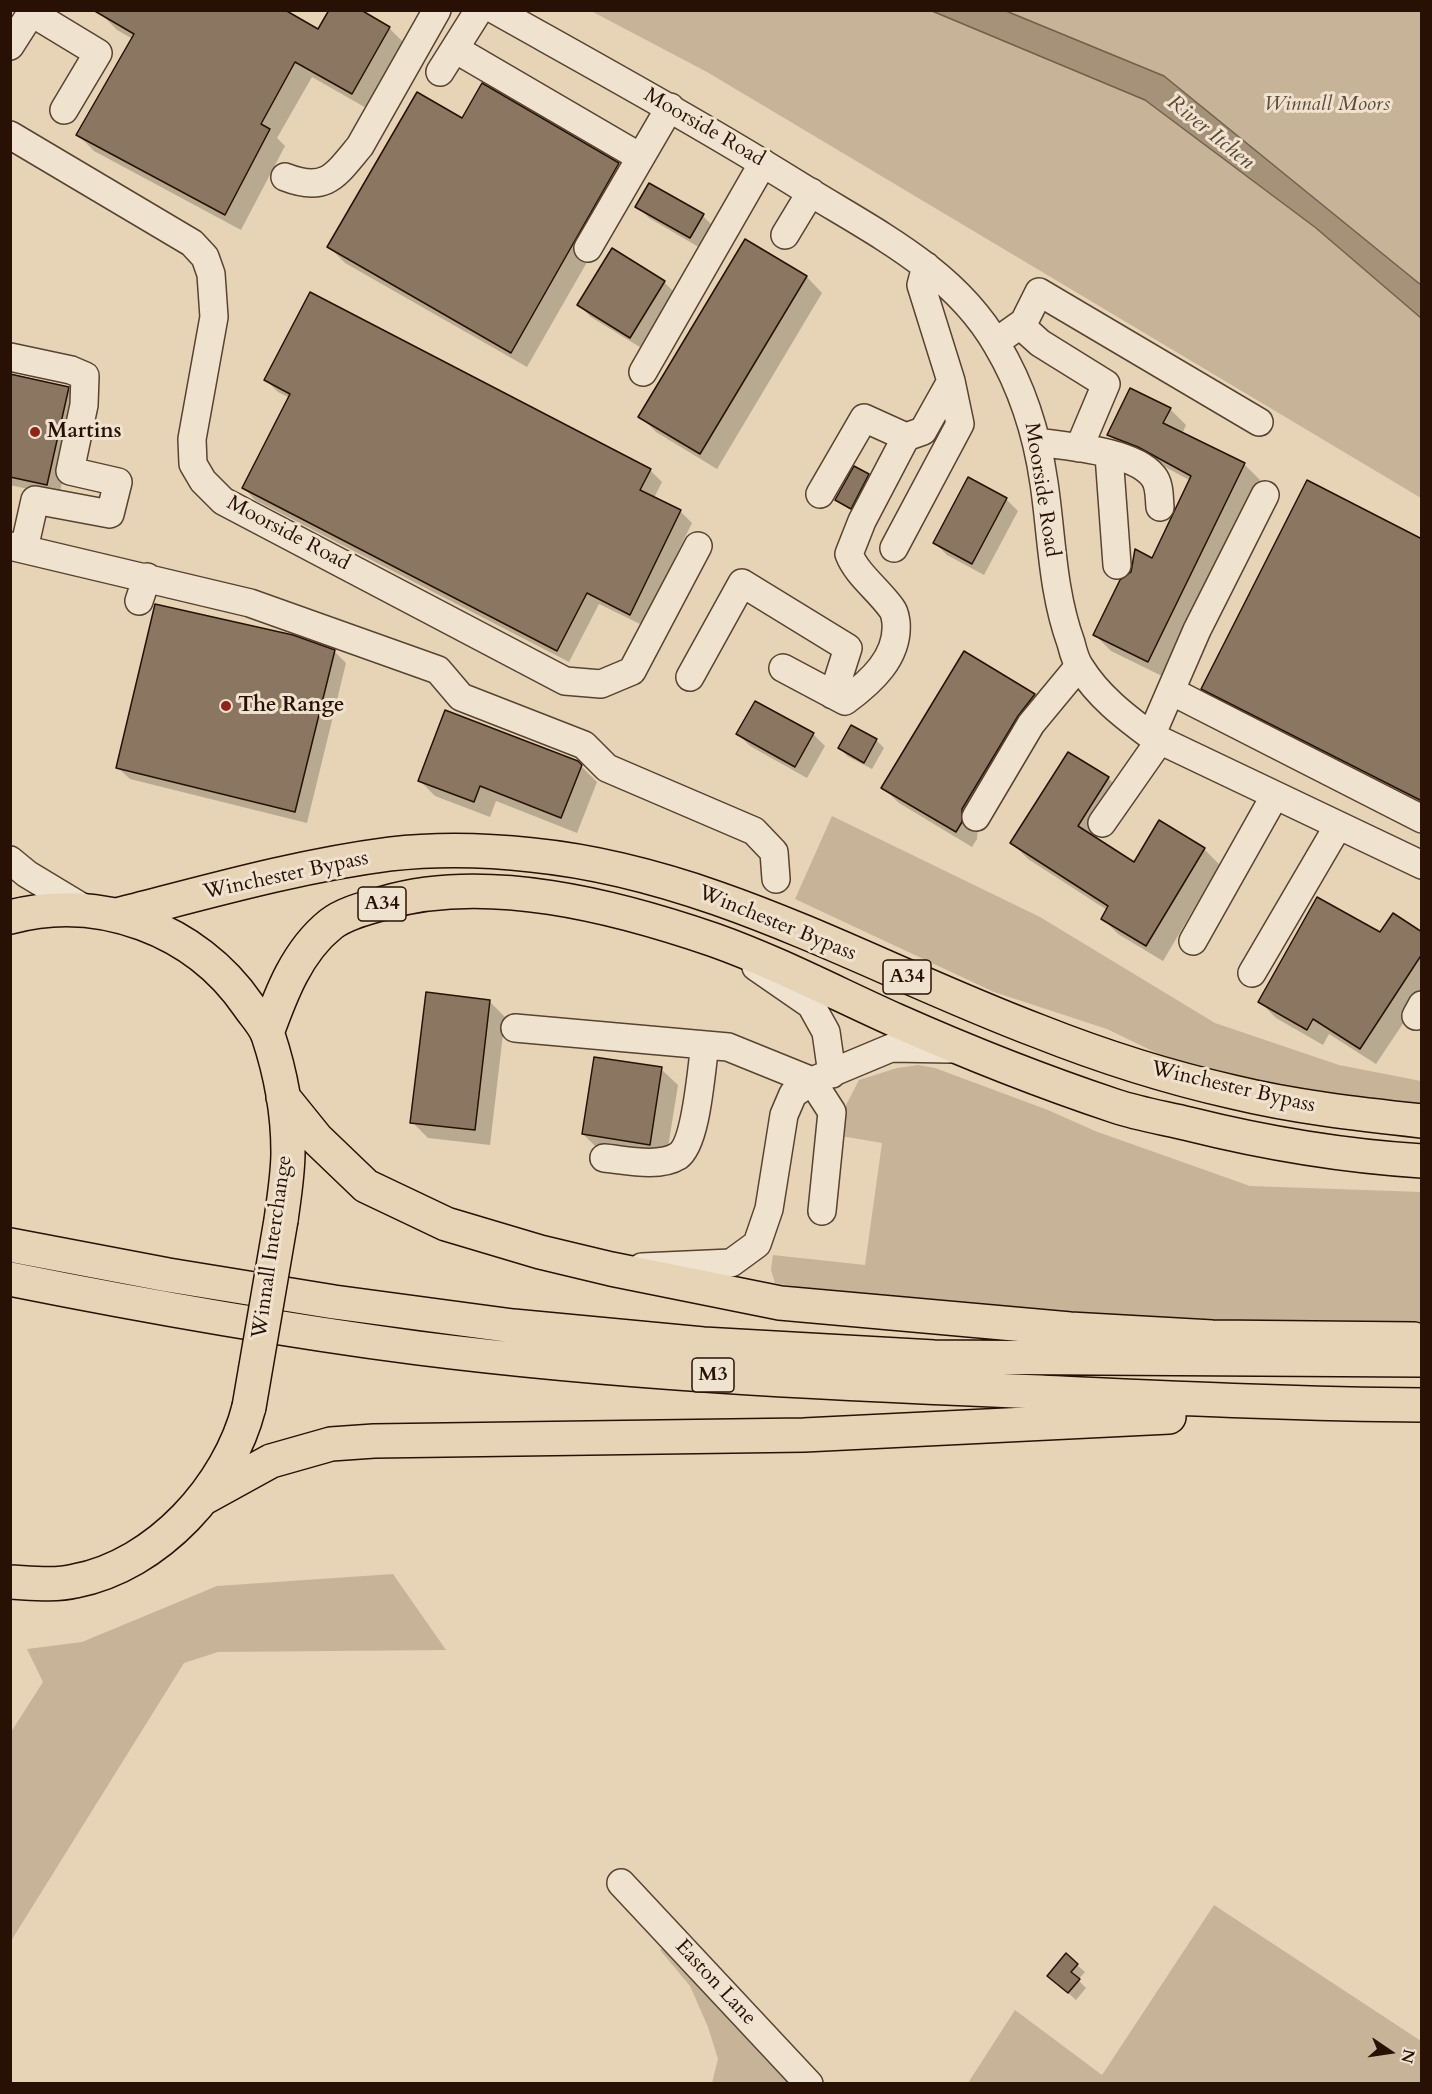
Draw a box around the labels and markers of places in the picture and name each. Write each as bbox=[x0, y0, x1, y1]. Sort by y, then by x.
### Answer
place label: Martins bbox=[47, 419, 122, 445]
marker: Martins bbox=[28, 425, 42, 439]
place label: The Range bbox=[238, 693, 344, 719]
marker: The Range bbox=[219, 699, 233, 713]

